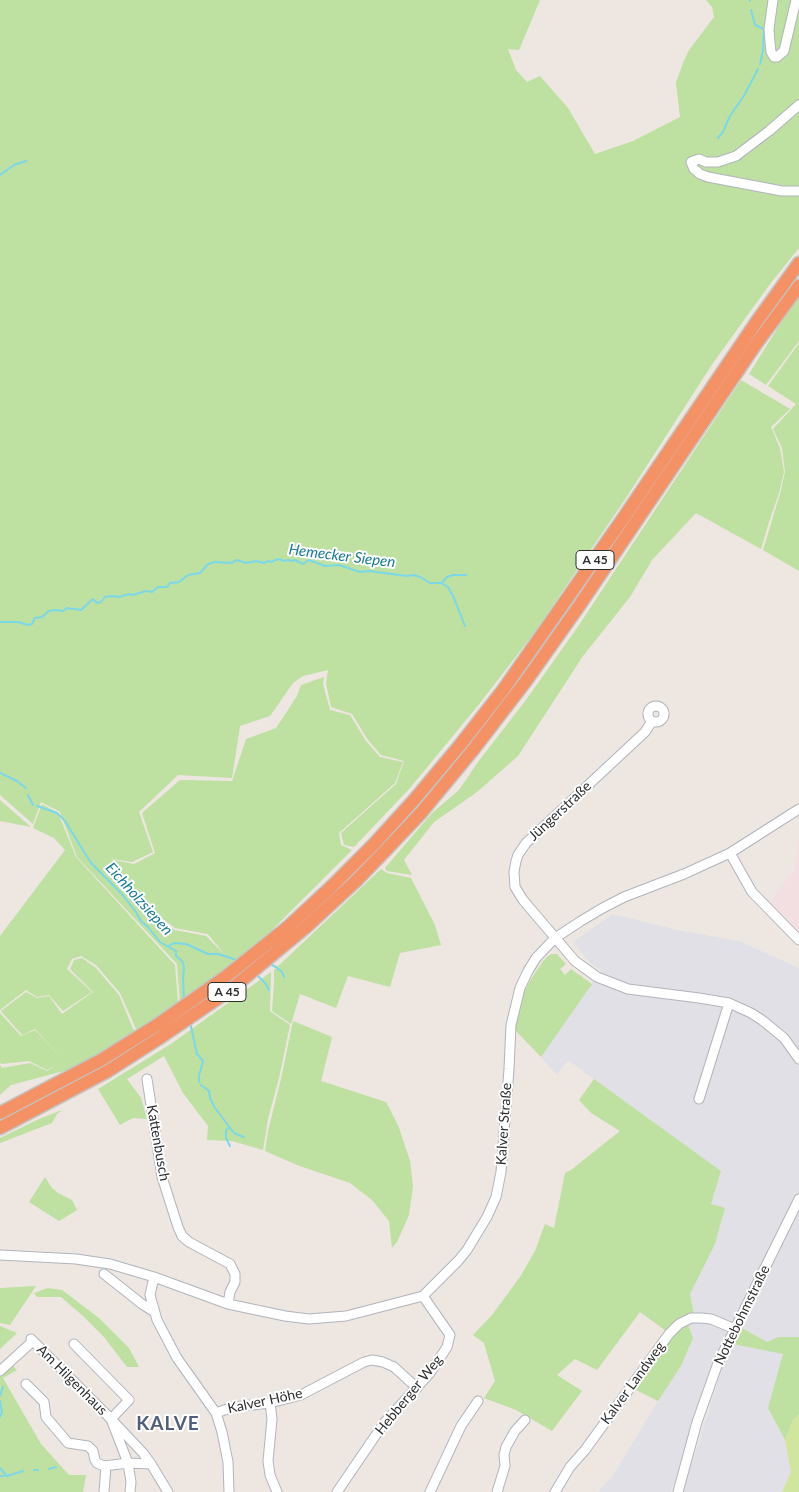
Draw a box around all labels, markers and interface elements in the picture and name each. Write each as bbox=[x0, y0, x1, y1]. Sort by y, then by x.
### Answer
water label: Hemecker Siepen bbox=[288, 541, 396, 571]
road number: A 45 bbox=[576, 550, 614, 570]
street label: Jüngerstraße bbox=[525, 778, 595, 844]
water label: Eichholzsiepen bbox=[102, 859, 176, 939]
road number: A 45 bbox=[208, 982, 246, 1002]
street label: Kalver Straße bbox=[493, 1082, 515, 1166]
street label: Kattenbusch bbox=[143, 1104, 173, 1182]
street label: Nottebohmstraße bbox=[711, 1262, 773, 1368]
street label: Kalver Landweg bbox=[597, 1338, 669, 1428]
street label: Am Hilgenhaus bbox=[33, 1341, 111, 1419]
street label: Hebberger Weg bbox=[372, 1352, 446, 1438]
street label: Kalver Höhe bbox=[226, 1385, 304, 1417]
district label: KALVE bbox=[136, 1413, 200, 1435]

